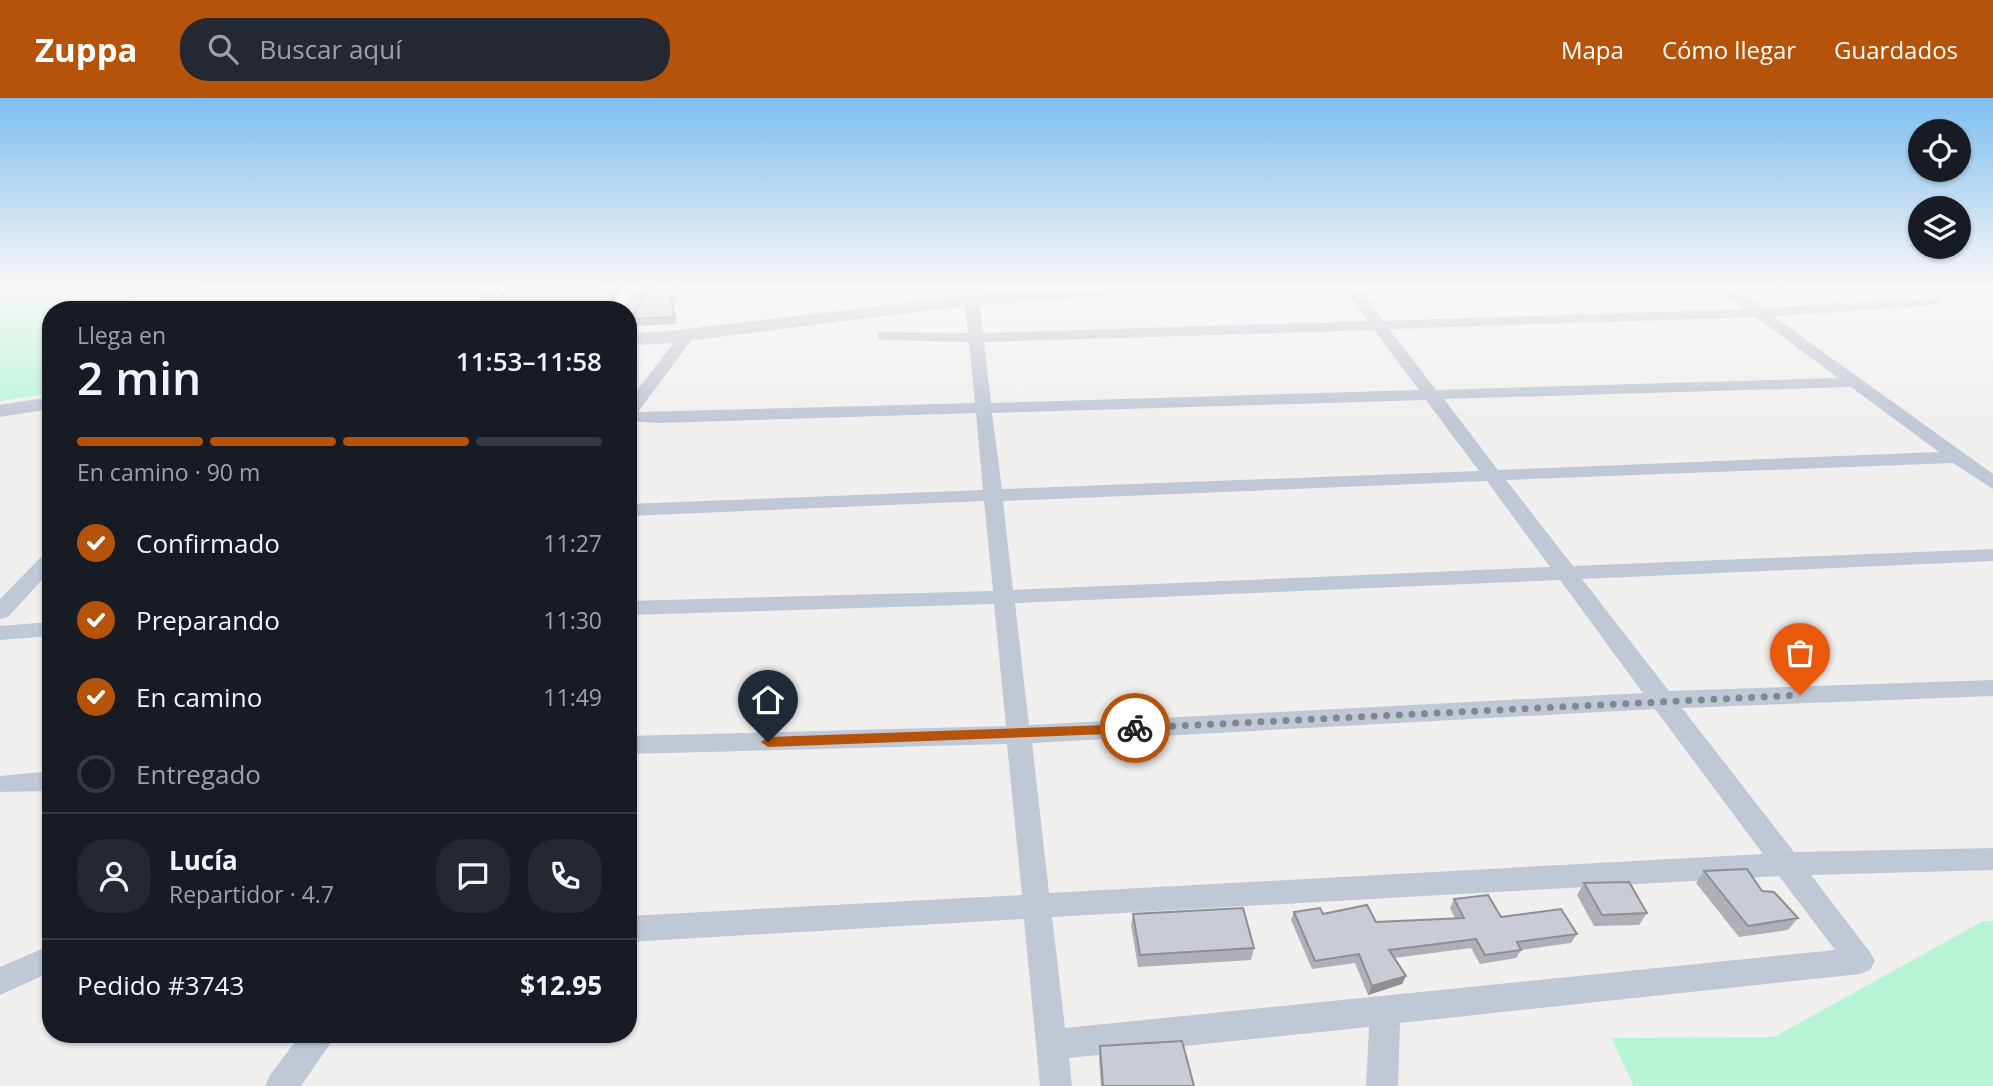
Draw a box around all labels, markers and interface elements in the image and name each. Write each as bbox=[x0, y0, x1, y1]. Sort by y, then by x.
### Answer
search box bbox=[180, 18, 670, 81]
text: Zuppa bbox=[35, 27, 138, 72]
icon: search bbox=[204, 30, 242, 68]
text: Buscar aquí bbox=[260, 31, 402, 67]
text: Mapa bbox=[1561, 33, 1624, 66]
text: Cómo llegar bbox=[1662, 33, 1796, 66]
text: Guardados bbox=[1834, 33, 1958, 66]
map controls bbox=[1908, 119, 1971, 259]
button: locate bbox=[1908, 119, 1971, 182]
button: layers bbox=[1908, 196, 1971, 259]
text: Llega en bbox=[77, 319, 166, 351]
text: 11:53–11:58 bbox=[456, 343, 602, 379]
text: 2 min bbox=[77, 346, 201, 408]
text: En camino · 90 m bbox=[77, 456, 260, 488]
icon: check bbox=[77, 524, 115, 562]
text: Confirmado bbox=[136, 525, 280, 561]
text: 11:27 bbox=[543, 527, 602, 559]
icon: check bbox=[77, 601, 115, 639]
text: Preparando bbox=[136, 602, 280, 638]
text: 11:30 bbox=[543, 604, 602, 636]
pin bbox=[1770, 623, 1830, 695]
icon: bag bbox=[1781, 634, 1819, 672]
pin bbox=[738, 670, 798, 742]
icon: check bbox=[77, 678, 115, 716]
text: En camino bbox=[136, 679, 262, 715]
text: 11:49 bbox=[543, 681, 602, 713]
icon: home bbox=[749, 681, 787, 719]
courier bbox=[1100, 693, 1170, 763]
icon: bike bbox=[1116, 709, 1154, 747]
text: Entregado bbox=[136, 756, 261, 792]
button: person bbox=[77, 839, 151, 913]
button: chat bbox=[436, 839, 510, 913]
button: phone bbox=[528, 839, 602, 913]
text: Lucía bbox=[169, 842, 238, 878]
text: Repartidor · 4.7 bbox=[169, 878, 334, 910]
text: Pedido #3743 bbox=[77, 967, 244, 1003]
text: $12.95 bbox=[520, 967, 602, 1003]

